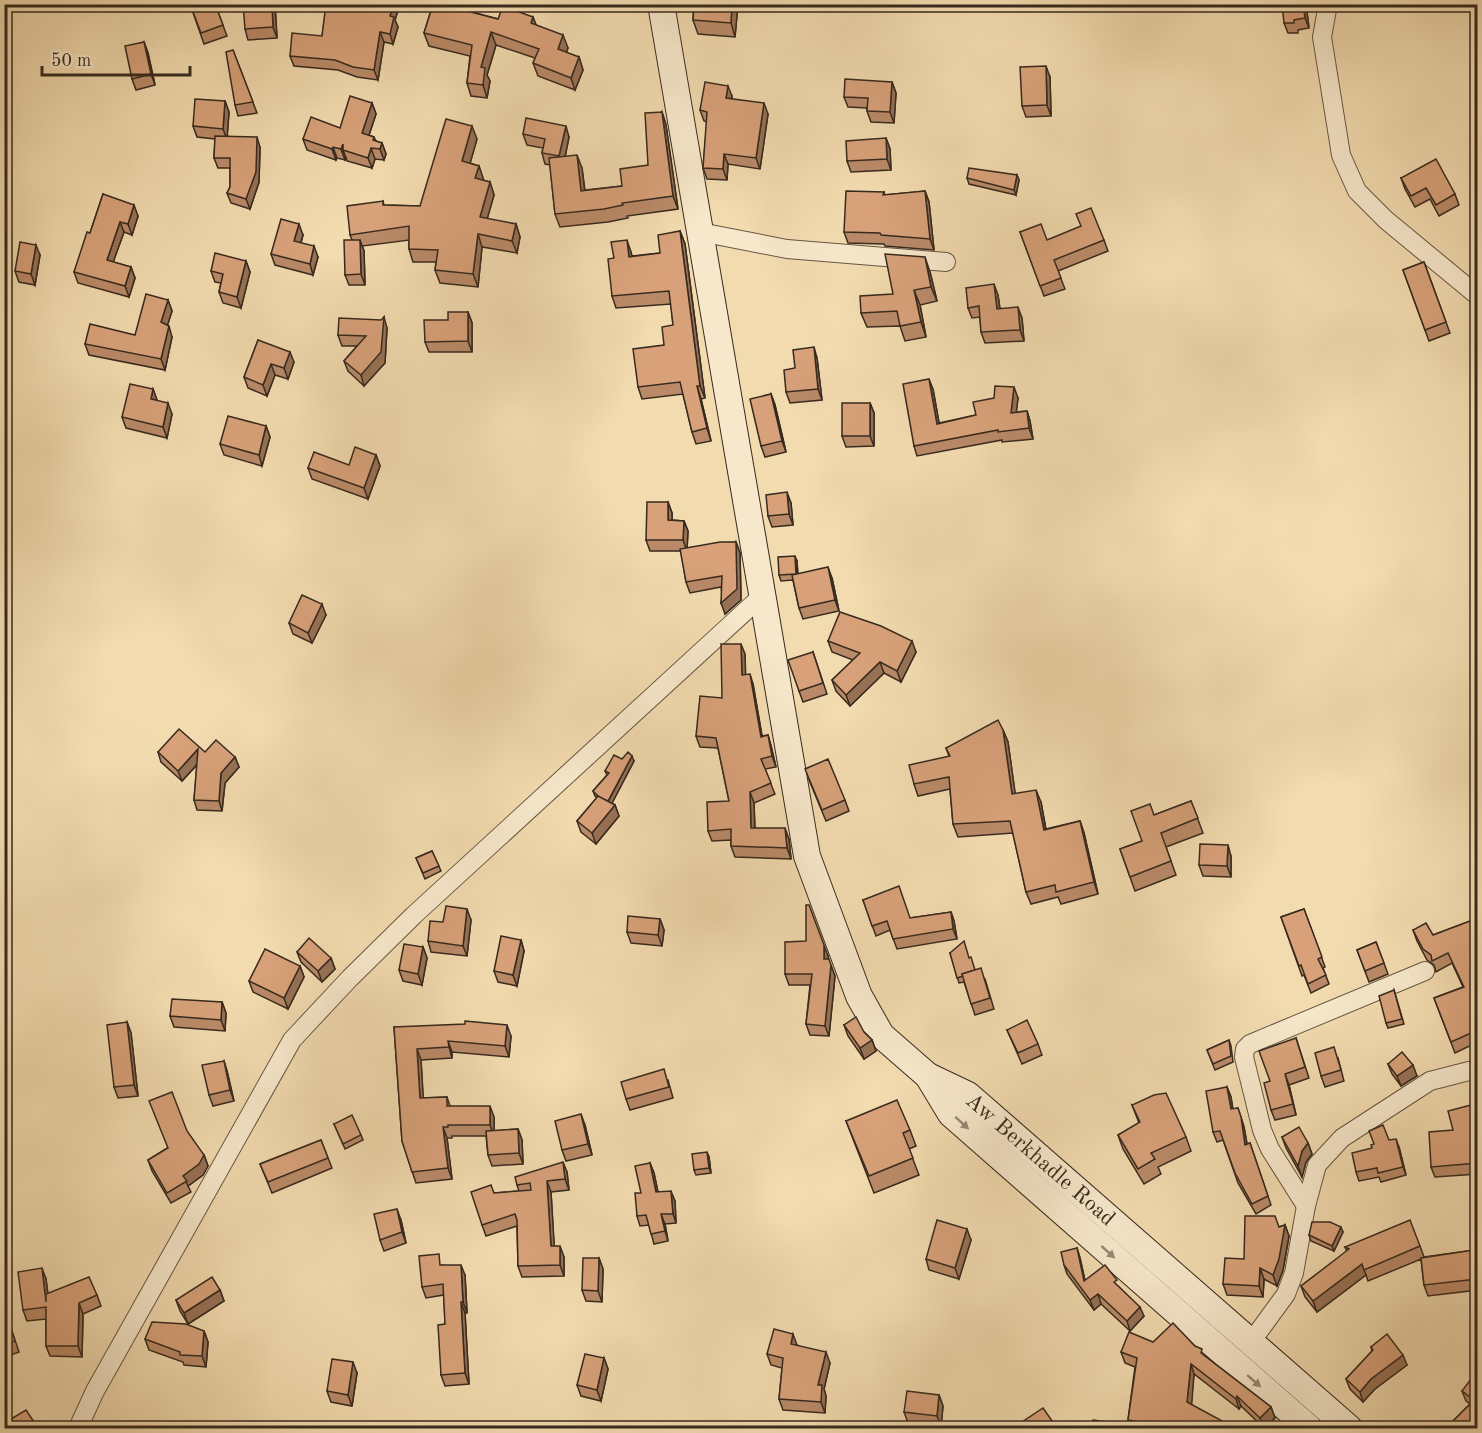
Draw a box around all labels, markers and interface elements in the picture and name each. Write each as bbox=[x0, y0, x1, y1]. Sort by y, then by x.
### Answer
scale bar bbox=[42, 39, 190, 77]
text: 50 m bbox=[51, 52, 91, 70]
street label: Aw Berkhadle Road bbox=[961, 1089, 1119, 1231]
one-way arrow bbox=[954, 1116, 969, 1129]
one-way arrow bbox=[1100, 1245, 1115, 1259]
one-way arrow bbox=[1246, 1374, 1261, 1387]

